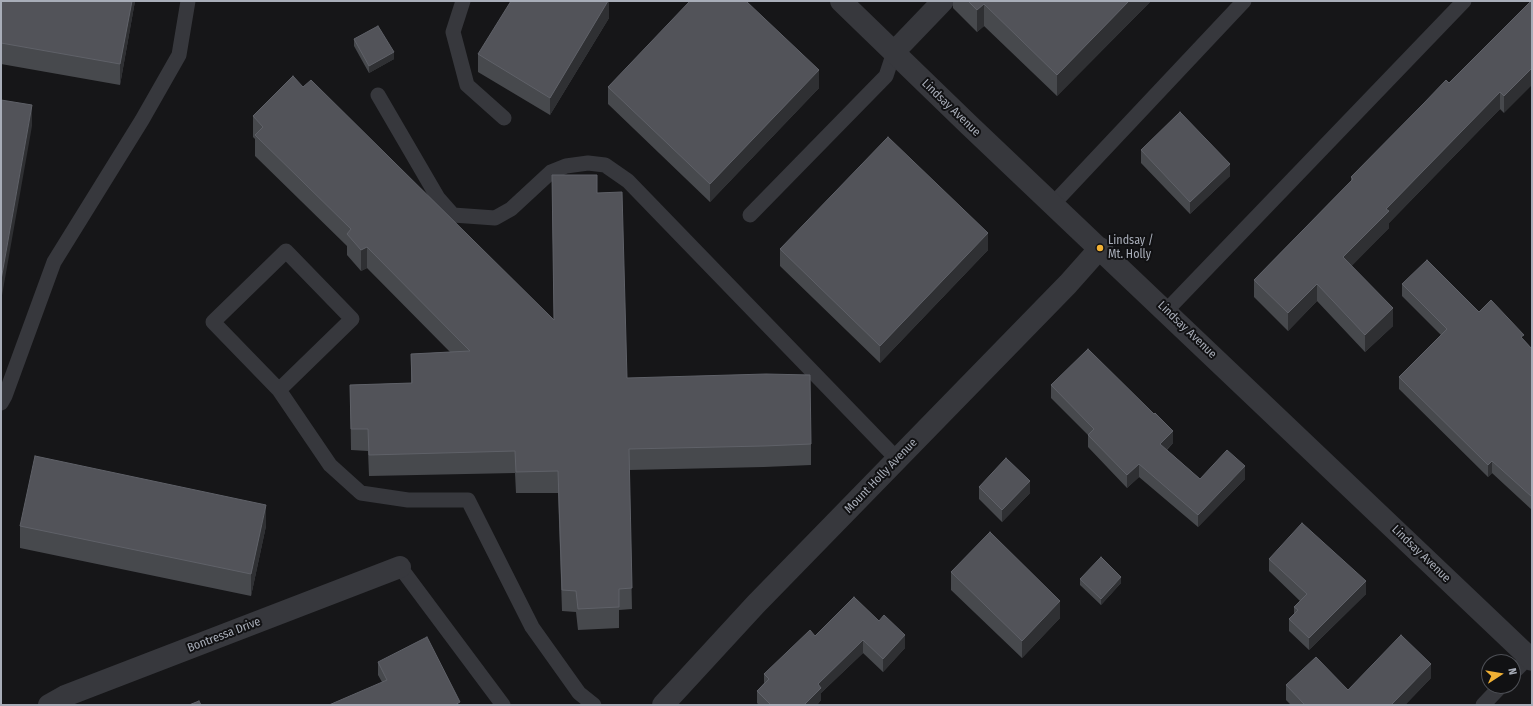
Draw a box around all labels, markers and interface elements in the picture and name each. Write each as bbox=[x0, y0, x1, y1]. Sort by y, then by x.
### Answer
street label: Lindsay Avenue bbox=[919, 76, 983, 140]
place label: Lindsay / Mt. Holly bbox=[1108, 234, 1154, 262]
marker: Lindsay / Mt. Holly bbox=[1095, 243, 1105, 253]
street label: Lindsay Avenue bbox=[1155, 298, 1219, 362]
street label: Mount Holly Avenue bbox=[842, 436, 920, 516]
street label: Lindsay Avenue bbox=[1389, 522, 1453, 586]
street label: Bontressa Drive bbox=[185, 614, 263, 656]
north arrow bbox=[1481, 654, 1521, 694]
text: N bbox=[1505, 667, 1519, 676]

